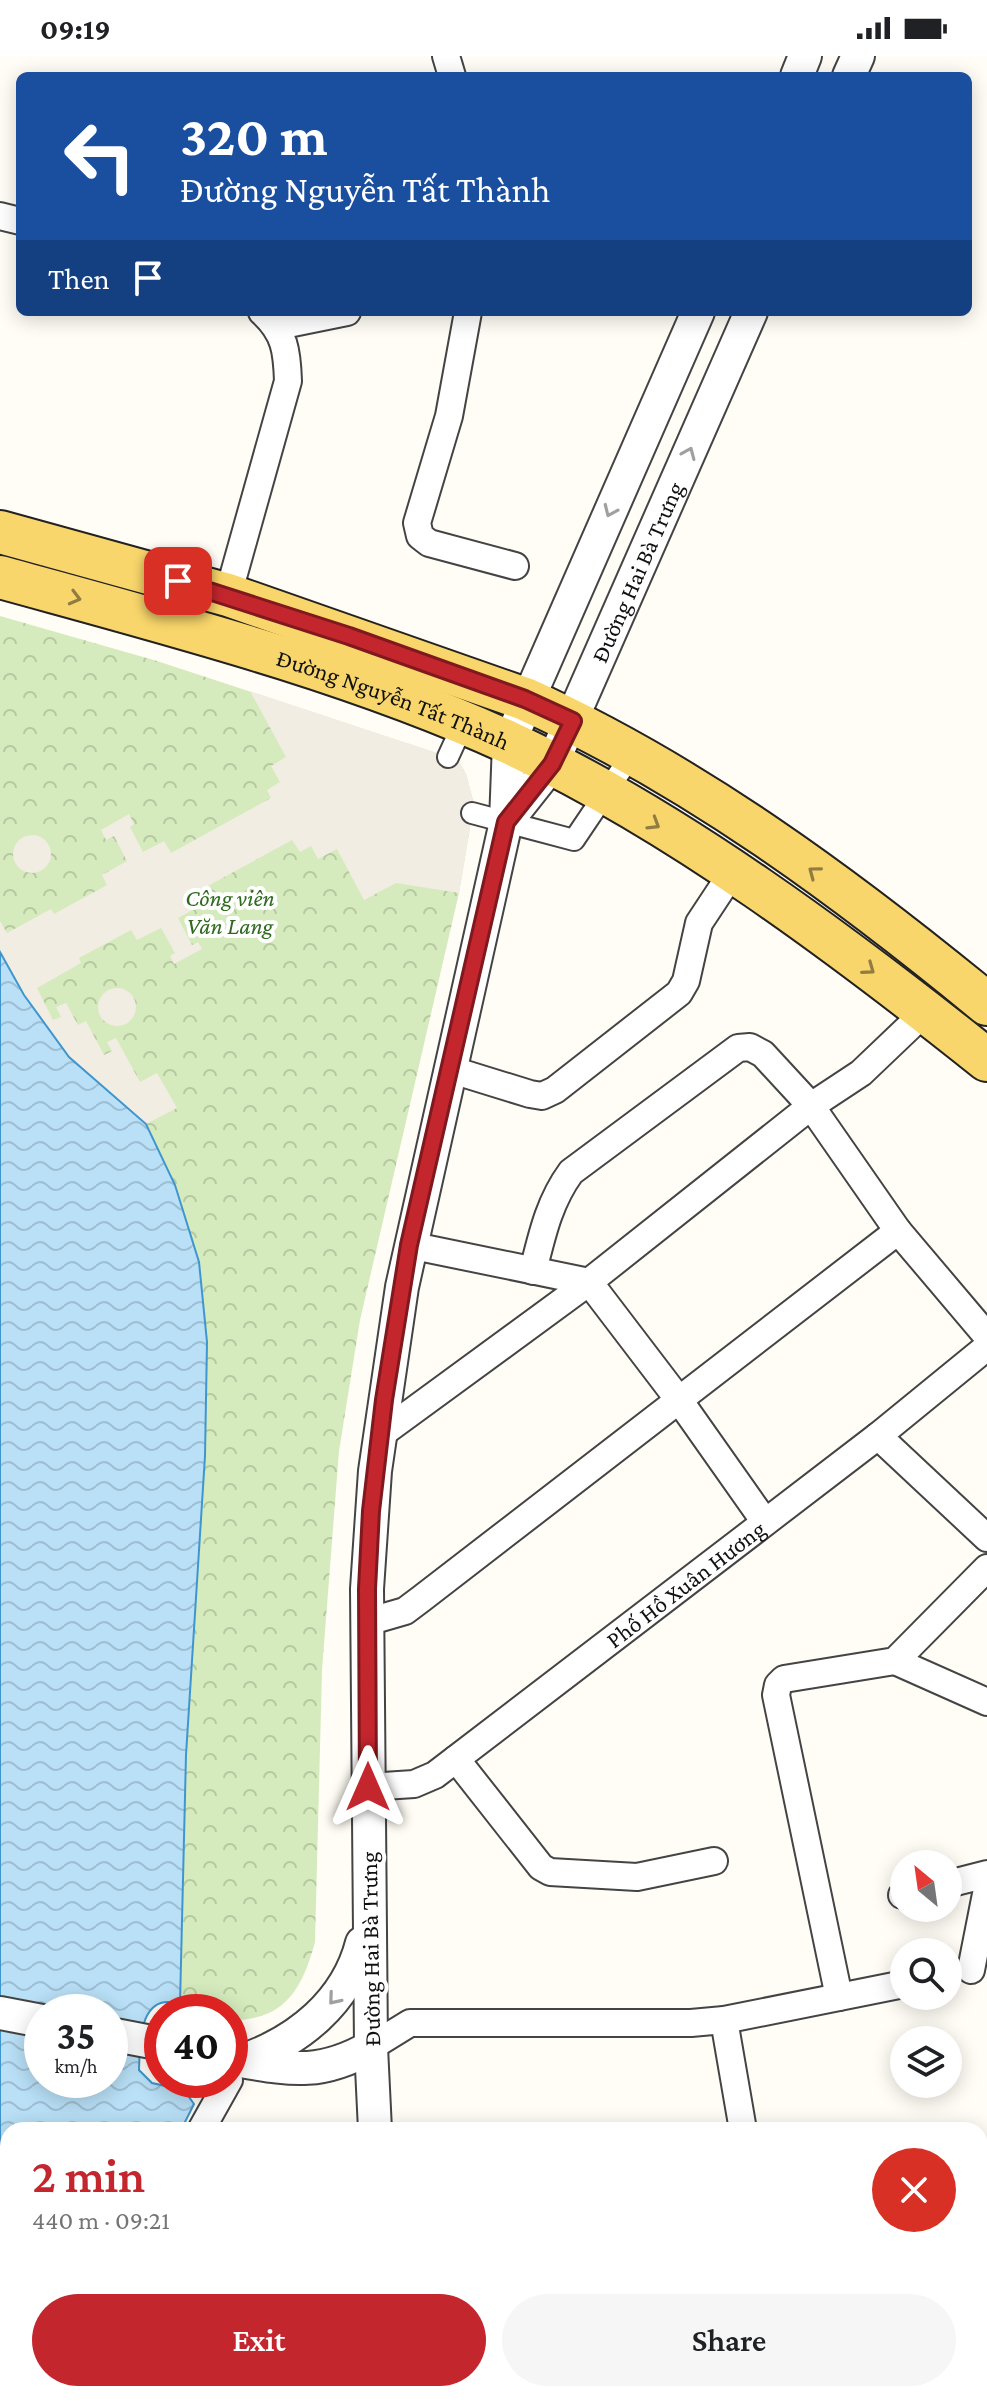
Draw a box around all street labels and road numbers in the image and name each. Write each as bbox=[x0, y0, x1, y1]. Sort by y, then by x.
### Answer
street label: Đường Hai Bà Trưng bbox=[585, 477, 688, 666]
street label: Đường Nguyễn Tất Thành bbox=[273, 643, 514, 755]
street label: Phố Hồ Xuân Hương bbox=[600, 1514, 770, 1653]
street label: Đường Hai Bà Trưng bbox=[355, 1851, 385, 2047]

